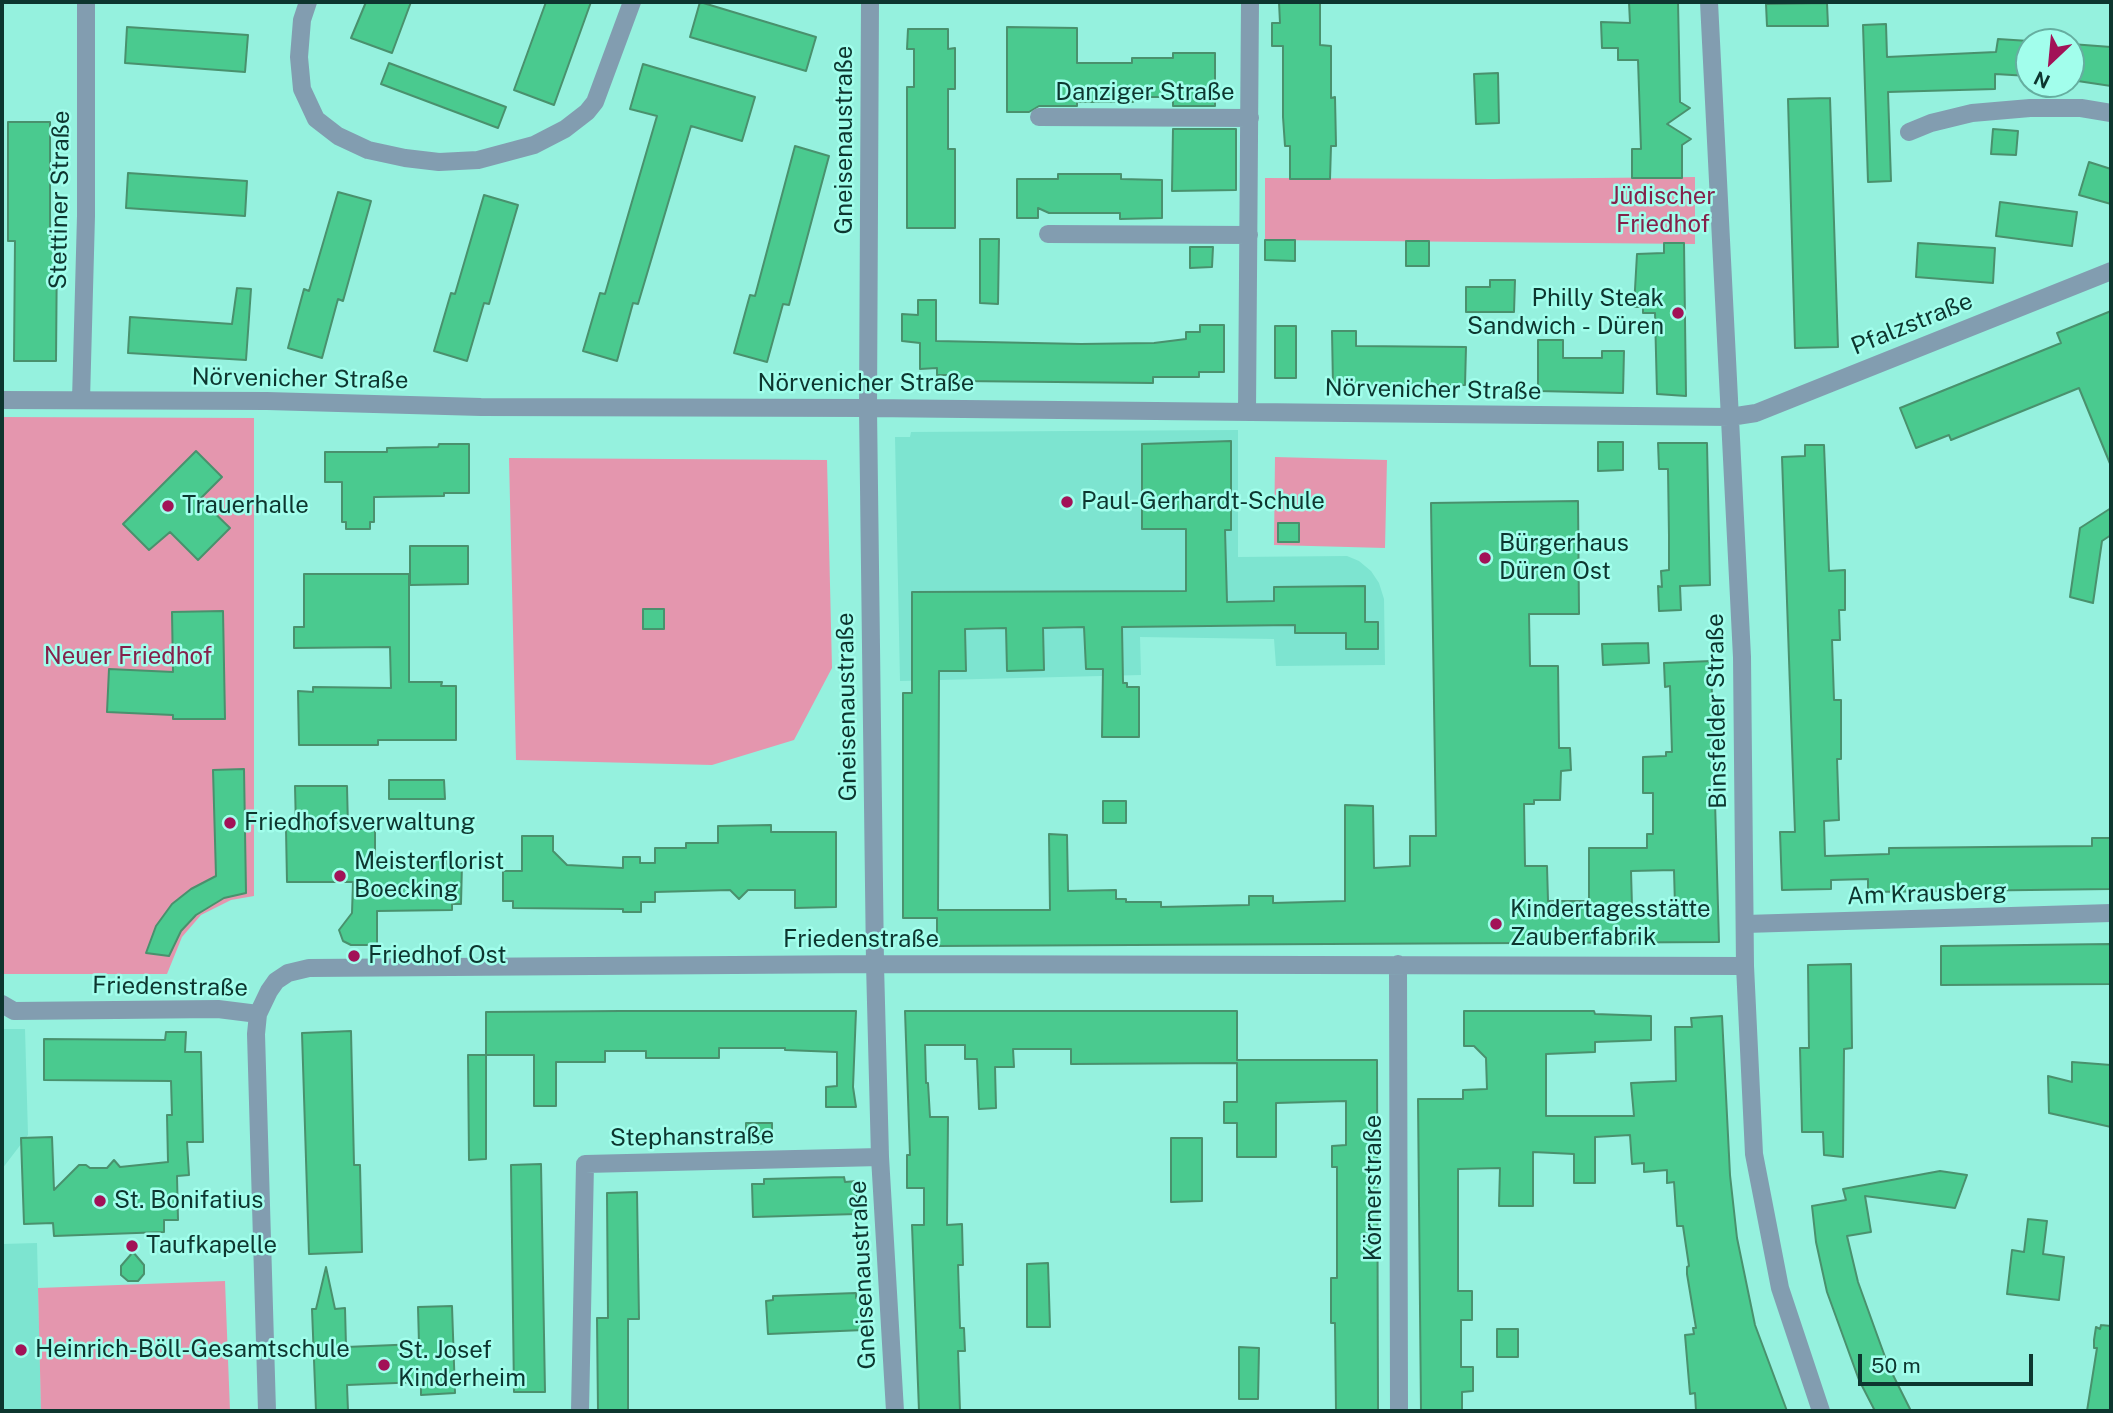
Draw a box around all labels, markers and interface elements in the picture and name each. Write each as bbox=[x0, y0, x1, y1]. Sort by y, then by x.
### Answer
north arrow bbox=[2015, 28, 2085, 98]
street label: Gneisenaustraße bbox=[831, 46, 859, 234]
text: N bbox=[2030, 67, 2053, 93]
street label: Danziger Straße bbox=[1055, 79, 1235, 107]
street label: Stettiner Straße bbox=[44, 110, 76, 290]
park label: Jüdischer Friedhof bbox=[1610, 183, 1716, 239]
place label: Philly Steak Sandwich - Düren bbox=[1467, 285, 1664, 341]
street label: Pfalzstraße bbox=[1847, 287, 1977, 361]
marker: Philly Steak Sandwich - Düren bbox=[1670, 305, 1686, 321]
street label: Nörvenicher Straße bbox=[191, 363, 409, 395]
street label: Nörvenicher Straße bbox=[758, 370, 974, 398]
street label: Nörvenicher Straße bbox=[1324, 374, 1542, 406]
place label: Paul-Gerhardt-Schule bbox=[1081, 488, 1325, 516]
place label: Trauerhalle bbox=[182, 492, 309, 520]
marker: Paul-Gerhardt-Schule bbox=[1059, 494, 1075, 510]
marker: Trauerhalle bbox=[160, 498, 176, 514]
place label: Bürgerhaus Düren Ost bbox=[1499, 530, 1629, 586]
marker: Bürgerhaus Düren Ost bbox=[1477, 550, 1493, 566]
street label: Gneisenaustraße bbox=[831, 612, 863, 802]
street label: Binsfelder Straße bbox=[1701, 613, 1733, 809]
park label: Neuer Friedhof bbox=[44, 643, 212, 671]
place label: Friedhofsverwaltung bbox=[244, 809, 475, 837]
marker: Friedhofsverwaltung bbox=[222, 815, 238, 831]
place label: Meisterflorist Boecking bbox=[354, 848, 504, 904]
marker: Meisterflorist Boecking bbox=[332, 868, 348, 884]
street label: Am Krausberg bbox=[1846, 877, 2008, 911]
place label: Kindertagesstätte Zauberfabrik bbox=[1510, 896, 1711, 952]
marker: Kindertagesstätte Zauberfabrik bbox=[1488, 916, 1504, 932]
street label: Friedenstraße bbox=[783, 926, 939, 954]
place label: Friedhof Ost bbox=[368, 942, 507, 970]
marker: Friedhof Ost bbox=[346, 948, 362, 964]
street label: Friedenstraße bbox=[92, 971, 248, 1003]
street label: Körnerstraße bbox=[1360, 1115, 1388, 1261]
street label: Stephanstraße bbox=[610, 1121, 774, 1153]
street label: Gneisenaustraße bbox=[844, 1180, 882, 1370]
place label: St. Bonifatius bbox=[114, 1187, 263, 1215]
marker: St. Bonifatius bbox=[92, 1193, 108, 1209]
place label: Taufkapelle bbox=[146, 1232, 277, 1260]
marker: Taufkapelle bbox=[124, 1238, 140, 1254]
place label: Heinrich-Böll-Gesamtschule bbox=[35, 1336, 350, 1364]
place label: St. Josef Kinderheim bbox=[398, 1337, 526, 1393]
scale bar bbox=[1861, 1340, 2036, 1384]
marker: Heinrich-Böll-Gesamtschule bbox=[13, 1342, 29, 1358]
text: 50 m bbox=[1871, 1353, 1921, 1378]
marker: St. Josef Kinderheim bbox=[376, 1357, 392, 1373]

